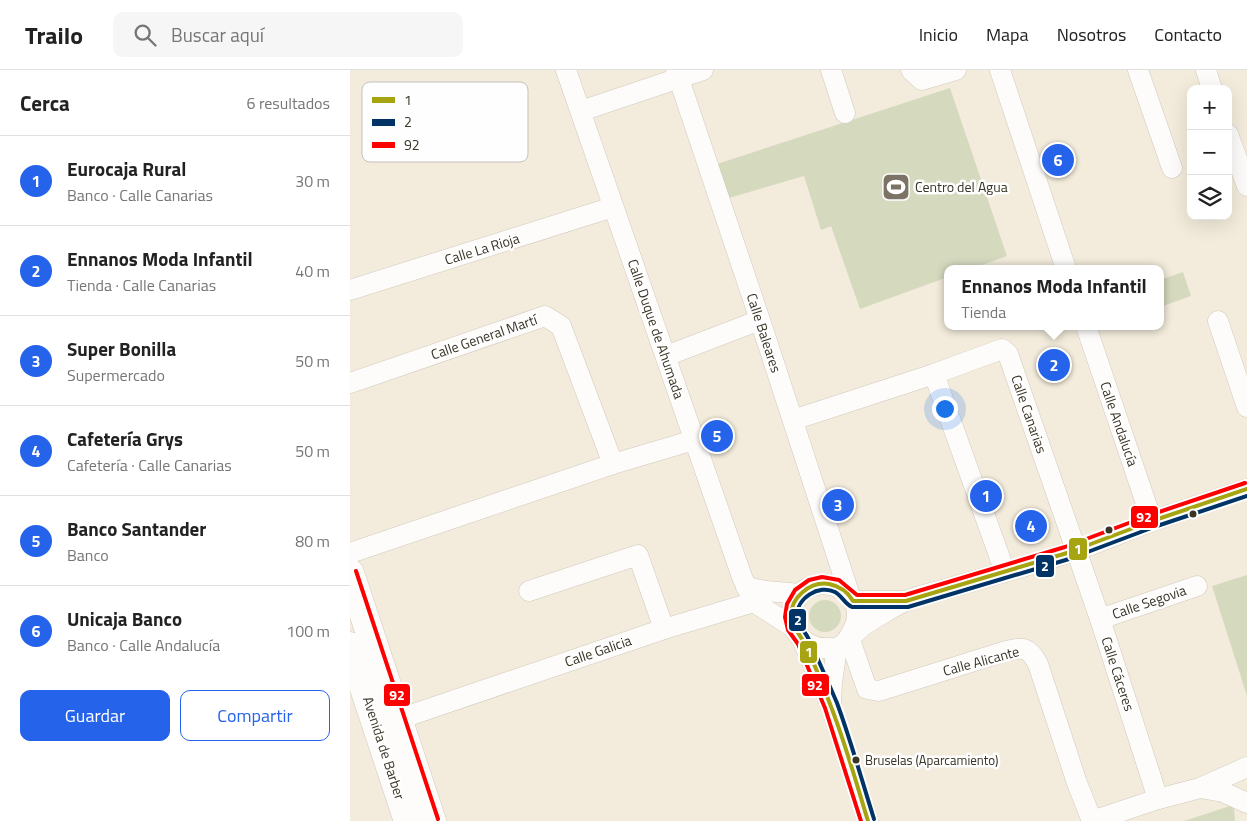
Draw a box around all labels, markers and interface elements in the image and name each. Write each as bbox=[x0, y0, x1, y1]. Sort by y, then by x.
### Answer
search box bbox=[113, 12, 463, 57]
text: Trailo bbox=[25, 17, 83, 53]
text: Buscar aquí bbox=[171, 20, 264, 49]
icon: search bbox=[131, 21, 159, 49]
text: Inicio bbox=[919, 21, 958, 48]
text: Mapa bbox=[986, 21, 1029, 48]
text: Nosotros bbox=[1057, 21, 1126, 48]
text: Contacto bbox=[1154, 21, 1222, 48]
legend bbox=[362, 82, 528, 162]
map controls bbox=[1187, 85, 1232, 220]
button: + bbox=[1187, 85, 1232, 130]
text: Cerca bbox=[20, 87, 70, 119]
text: 1 bbox=[404, 89, 412, 110]
text: 6 resultados bbox=[246, 91, 330, 115]
text: 2 bbox=[404, 111, 412, 132]
button: − bbox=[1187, 130, 1232, 175]
text: 92 bbox=[404, 134, 420, 155]
pin: 6 bbox=[1042, 141, 1074, 179]
text: Eurocaja Rural bbox=[67, 154, 186, 183]
text: 1 bbox=[32, 169, 40, 193]
text: 30 m bbox=[295, 169, 330, 193]
sports icon: Centro del Agua bbox=[881, 172, 911, 202]
button: layers bbox=[1187, 175, 1232, 220]
place label: Centro del Agua bbox=[915, 176, 1008, 197]
text: Banco · Calle Canarias bbox=[67, 183, 213, 207]
street label: Calle La Rioja bbox=[442, 227, 522, 270]
text: Ennanos Moda Infantil bbox=[67, 244, 253, 273]
street label: Calle Duque de Ahumada bbox=[623, 256, 690, 402]
text: 2 bbox=[32, 259, 40, 283]
text: 40 m bbox=[295, 259, 330, 283]
popup bbox=[944, 265, 1164, 330]
text: Ennanos Moda Infantil bbox=[961, 271, 1147, 300]
text: Tienda · Calle Canarias bbox=[67, 273, 216, 297]
street label: Calle Baleares bbox=[742, 290, 787, 375]
text: Tienda bbox=[961, 300, 1006, 324]
street label: Calle General Martí bbox=[428, 308, 541, 365]
text: Super Bonilla bbox=[67, 334, 176, 363]
pin: 2 bbox=[1038, 346, 1070, 384]
text: 3 bbox=[32, 349, 40, 373]
text: 50 m bbox=[295, 349, 330, 373]
text: Supermercado bbox=[67, 363, 165, 387]
street label: Calle Canarias bbox=[1006, 372, 1053, 456]
street label: Calle Andalucía bbox=[1095, 379, 1144, 469]
your location bbox=[932, 396, 958, 422]
pin: 5 bbox=[701, 417, 733, 455]
text: Cafetería Grys bbox=[67, 424, 183, 453]
text: 4 bbox=[32, 439, 40, 463]
text: 50 m bbox=[295, 439, 330, 463]
text: Cafetería · Calle Canarias bbox=[67, 453, 232, 477]
pin: 1 bbox=[970, 477, 1002, 515]
pin: 3 bbox=[822, 486, 854, 524]
line badge: 92 bbox=[1130, 505, 1159, 529]
text: 92 bbox=[1136, 506, 1152, 527]
pin: 4 bbox=[1015, 507, 1047, 545]
unlabelled marker bbox=[1188, 509, 1198, 519]
text: Banco Santander bbox=[67, 514, 206, 543]
unlabelled marker bbox=[1104, 525, 1114, 535]
text: 5 bbox=[32, 529, 40, 553]
text: 80 m bbox=[295, 529, 330, 553]
line badge: 1 bbox=[1068, 537, 1088, 561]
text: 1 bbox=[1074, 538, 1082, 559]
text: Banco bbox=[67, 543, 109, 567]
line badge: 2 bbox=[1035, 554, 1055, 578]
text: 2 bbox=[1041, 555, 1049, 576]
street label: Calle Segovia bbox=[1109, 579, 1189, 624]
text: Unicaja Banco bbox=[67, 604, 182, 633]
line badge: 2 bbox=[788, 608, 807, 632]
text: 2 bbox=[794, 609, 802, 630]
text: 6 bbox=[32, 619, 40, 643]
text: 100 m bbox=[286, 619, 330, 643]
street label: Calle Galicia bbox=[562, 629, 634, 672]
text: Banco · Calle Andalucía bbox=[67, 633, 220, 657]
street label: Calle Cáceres bbox=[1097, 634, 1140, 714]
line badge: 1 bbox=[799, 640, 818, 664]
street label: Calle Alicante bbox=[940, 640, 1021, 681]
text: 1 bbox=[805, 641, 813, 662]
line badge: 92 bbox=[801, 673, 830, 697]
text: 92 bbox=[807, 674, 823, 695]
line badge: 92 bbox=[383, 683, 411, 707]
text: 92 bbox=[389, 684, 405, 705]
button: Guardar bbox=[20, 690, 170, 741]
button: Compartir bbox=[180, 690, 330, 741]
street label: Avenida de Barber bbox=[358, 694, 411, 802]
place label: Bruselas (Aparcamiento) bbox=[865, 750, 998, 770]
marker: Bruselas (Aparcamiento) bbox=[851, 755, 861, 765]

